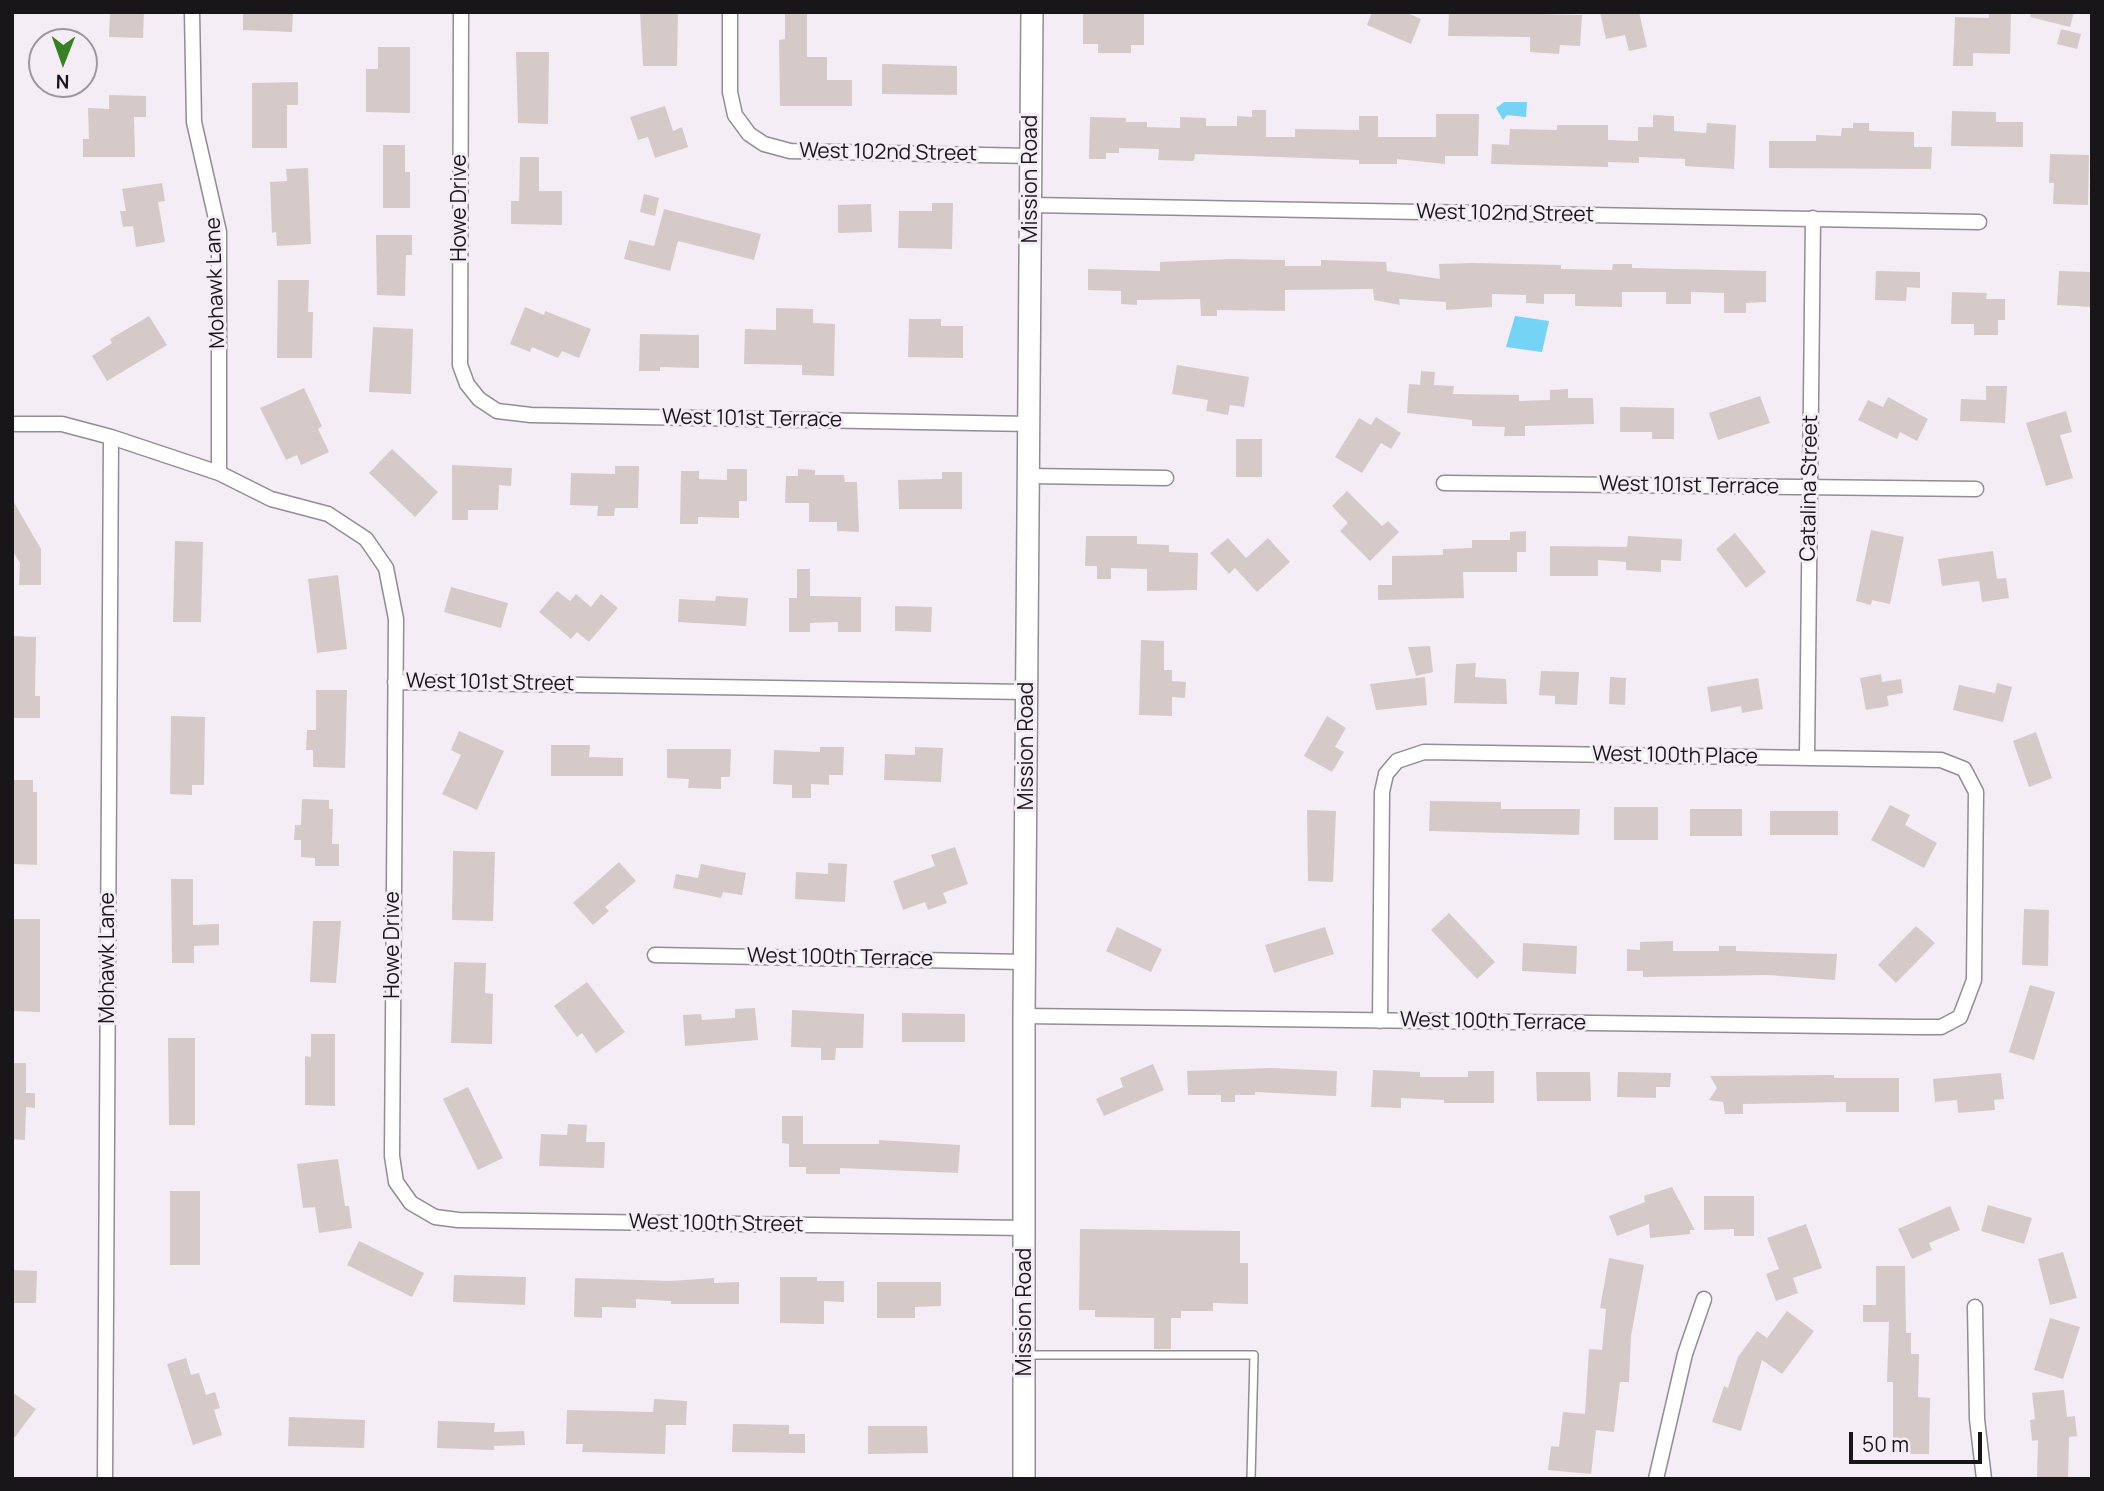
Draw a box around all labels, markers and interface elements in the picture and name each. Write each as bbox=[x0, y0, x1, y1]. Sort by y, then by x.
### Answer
north arrow bbox=[28, 28, 98, 98]
text: N bbox=[56, 69, 70, 95]
street label: Mission Road bbox=[1018, 115, 1044, 243]
street label: West 102nd Street bbox=[799, 139, 977, 167]
street label: Howe Drive bbox=[447, 154, 473, 262]
street label: West 102nd Street bbox=[1416, 200, 1594, 228]
street label: Mohawk Lane bbox=[201, 217, 231, 349]
street label: West 101st Terrace bbox=[662, 405, 842, 433]
street label: Catalina Street bbox=[1796, 414, 1824, 562]
street label: West 101st Terrace bbox=[1599, 472, 1779, 500]
street label: West 101st Street bbox=[405, 669, 575, 697]
street label: Mission Road bbox=[1014, 682, 1040, 810]
street label: West 100th Place bbox=[1592, 742, 1758, 770]
street label: Howe Drive bbox=[380, 891, 406, 999]
street label: Mohawk Lane bbox=[95, 892, 121, 1024]
street label: West 100th Terrace bbox=[747, 944, 933, 972]
street label: West 100th Terrace bbox=[1400, 1008, 1586, 1036]
street label: West 100th Street bbox=[628, 1210, 804, 1238]
street label: Mission Road bbox=[1012, 1248, 1038, 1376]
scale bar bbox=[1852, 1418, 1985, 1462]
text: 50 m bbox=[1862, 1430, 1909, 1458]

